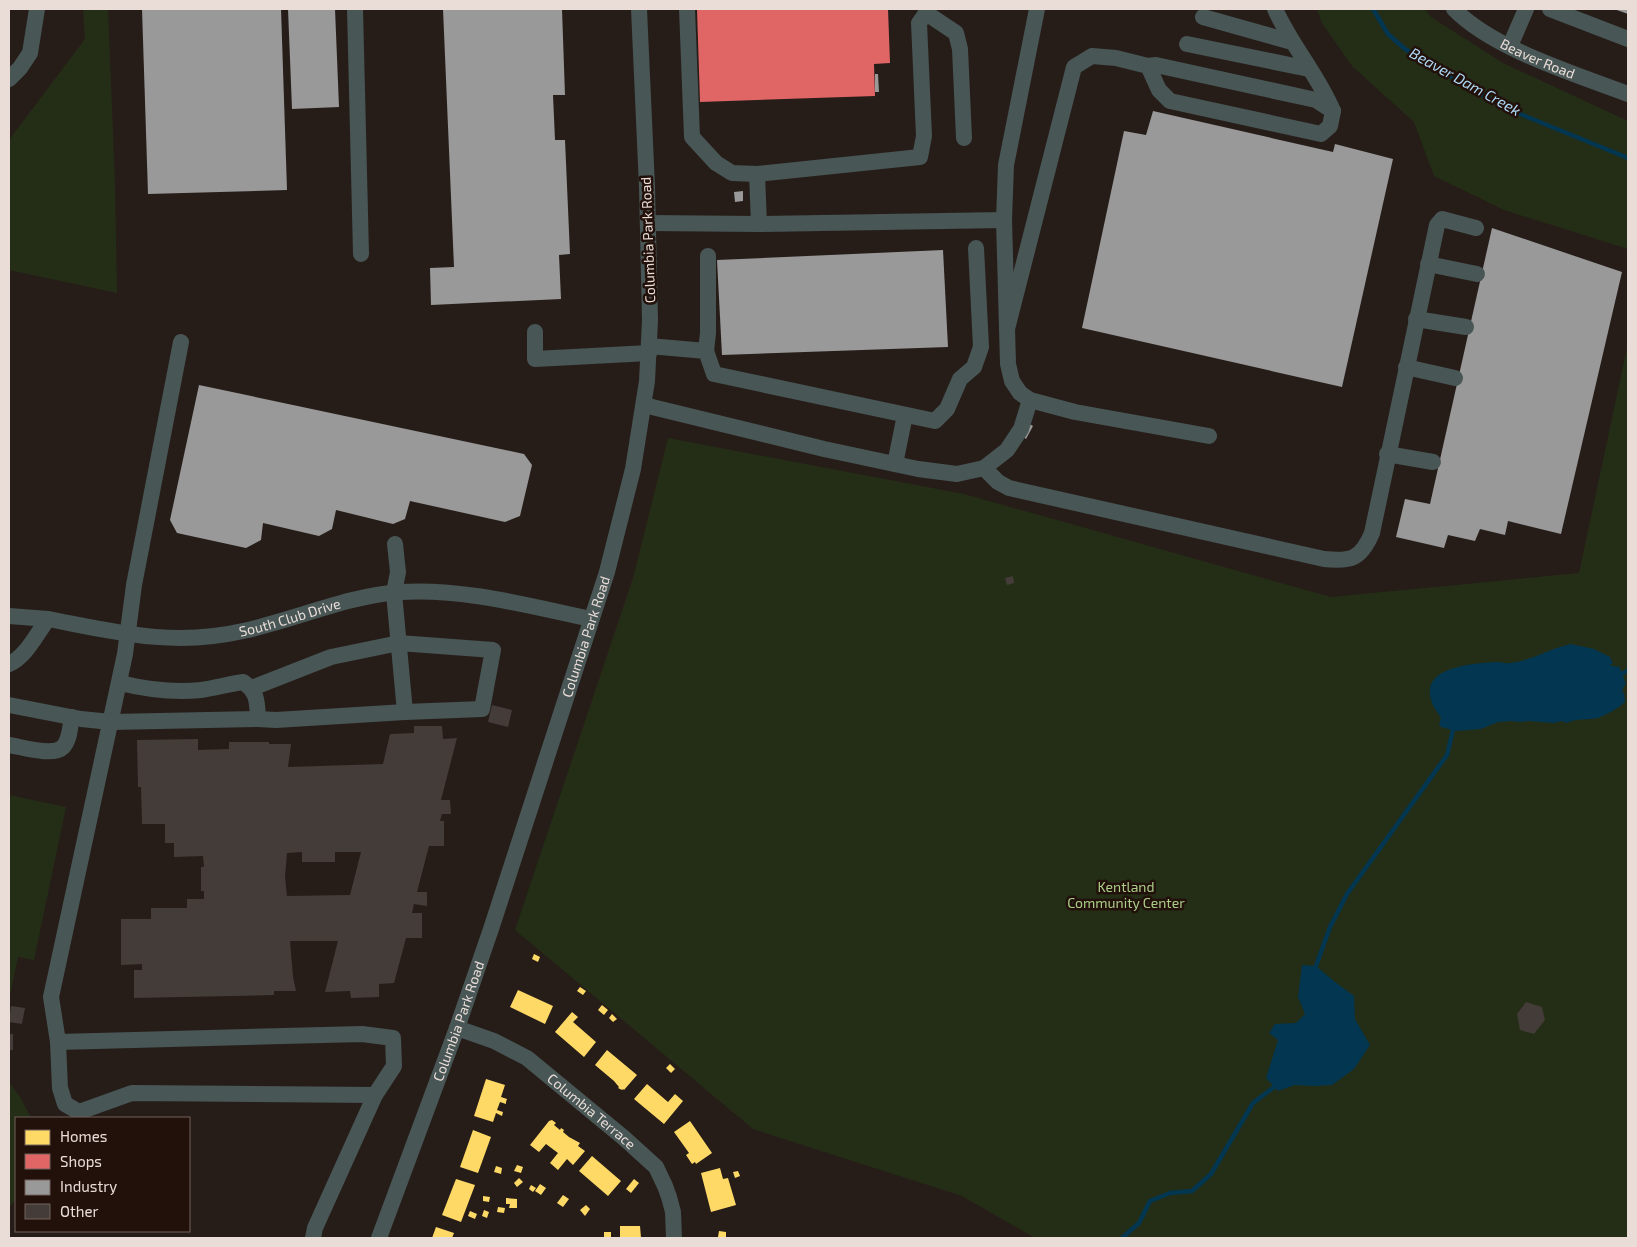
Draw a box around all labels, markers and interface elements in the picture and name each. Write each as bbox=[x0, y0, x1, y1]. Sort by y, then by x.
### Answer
street label: Beaver Road bbox=[1498, 35, 1577, 82]
water label: Beaver Dam Creek bbox=[1407, 43, 1524, 119]
street label: Columbia Park Road bbox=[637, 177, 658, 304]
street label: Columbia Park Road bbox=[558, 574, 613, 699]
street label: South Club Drive bbox=[237, 595, 342, 640]
park label: Kentland Community Center bbox=[1067, 878, 1185, 911]
street label: Columbia Park Road bbox=[429, 959, 487, 1084]
street label: Columbia Terrace bbox=[544, 1069, 639, 1152]
legend bbox=[15, 1117, 190, 1232]
text: Homes bbox=[60, 1127, 107, 1145]
text: Shops bbox=[60, 1152, 102, 1170]
text: Industry bbox=[60, 1177, 117, 1195]
text: Other bbox=[60, 1202, 99, 1220]

